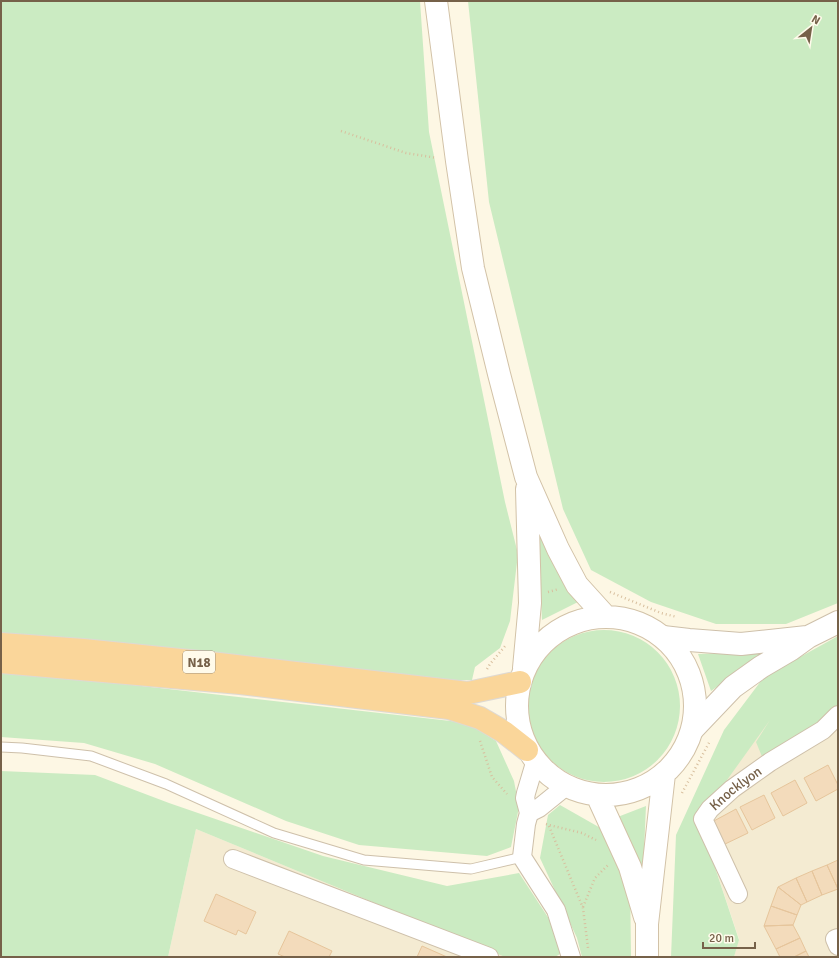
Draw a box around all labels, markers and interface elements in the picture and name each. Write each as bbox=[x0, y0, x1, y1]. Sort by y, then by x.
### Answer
north arrow bbox=[791, 8, 831, 48]
text: N bbox=[809, 12, 822, 27]
road number: N18 bbox=[183, 651, 215, 673]
street label: Knocklyon bbox=[706, 763, 765, 814]
scale bar bbox=[703, 924, 755, 950]
text: 20 m bbox=[709, 931, 734, 946]

